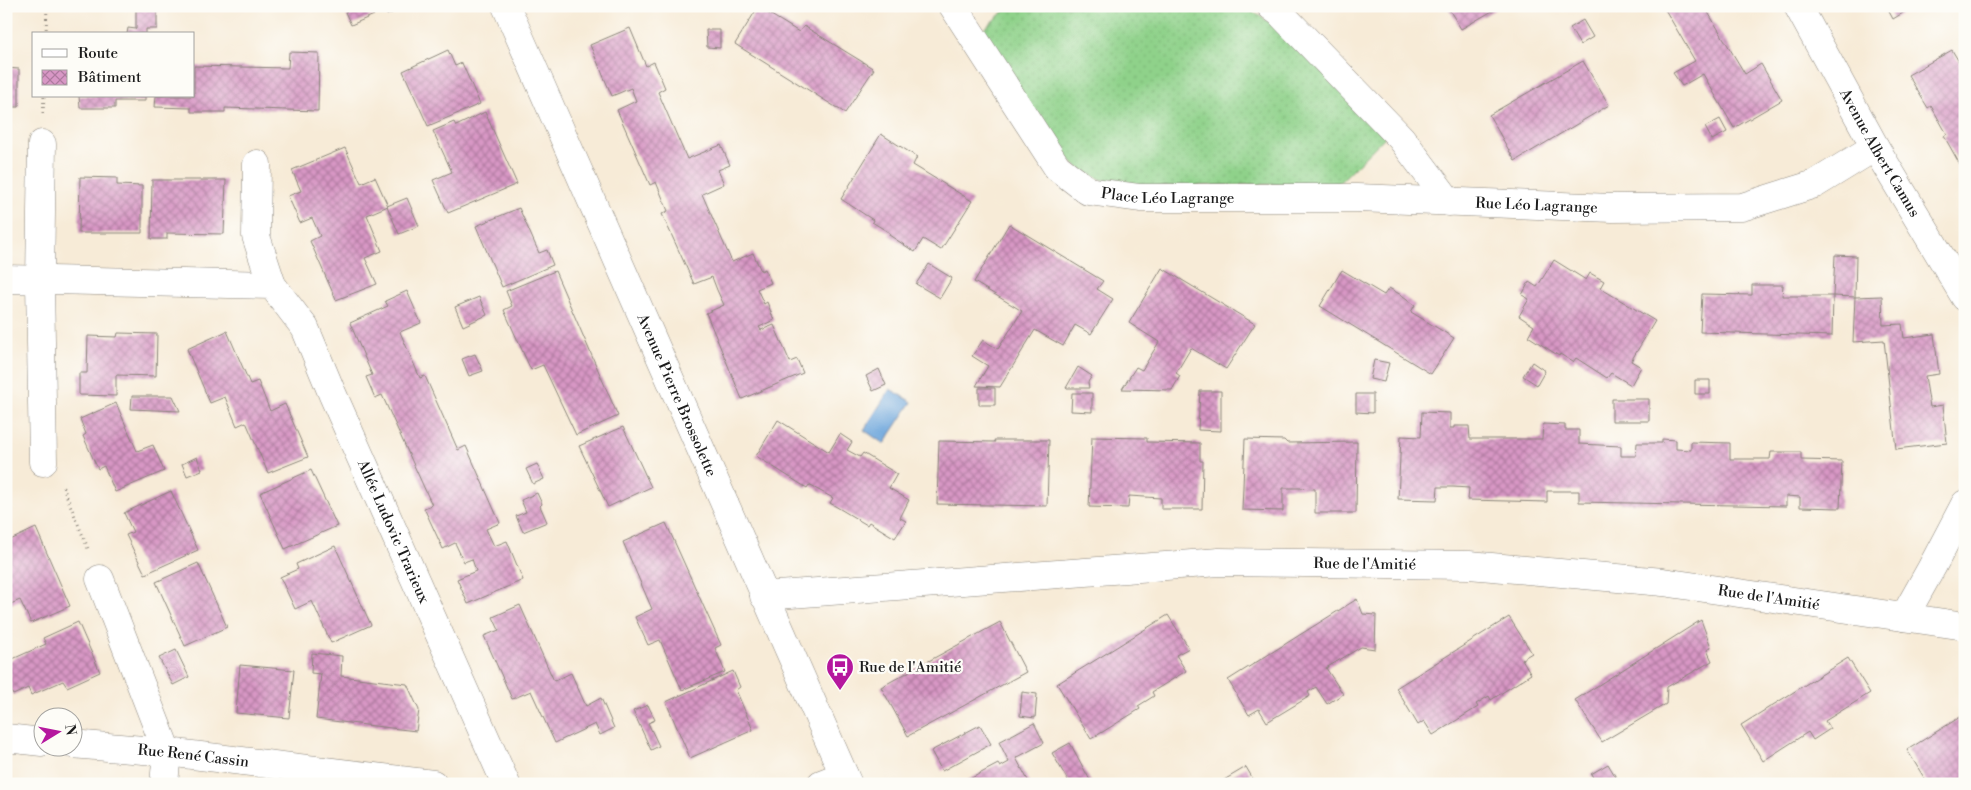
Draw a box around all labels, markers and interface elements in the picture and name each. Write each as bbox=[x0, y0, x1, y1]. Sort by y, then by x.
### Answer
legend bbox=[32, 32, 195, 98]
text: Route bbox=[78, 44, 118, 63]
text: Bâtiment bbox=[77, 68, 142, 87]
street label: Avenue Albert Camus bbox=[1835, 84, 1924, 220]
street label: Place Léo Lagrange bbox=[1100, 183, 1234, 208]
street label: Rue Léo Lagrange bbox=[1475, 193, 1598, 217]
street label: Avenue Pierre Brossolette bbox=[632, 310, 721, 480]
street label: Allée Ludovic Trarieux bbox=[353, 456, 434, 606]
street label: Rue de l'Amitié bbox=[1313, 554, 1416, 574]
street label: Rue de l'Amitié bbox=[1717, 581, 1821, 614]
bus stop icon: Rue de l'Amitié bbox=[825, 652, 855, 691]
place label: Rue de l'Amitié bbox=[859, 658, 962, 677]
north arrow bbox=[32, 708, 82, 758]
text: N bbox=[60, 723, 80, 737]
street label: Rue René Cassin bbox=[137, 740, 250, 771]

